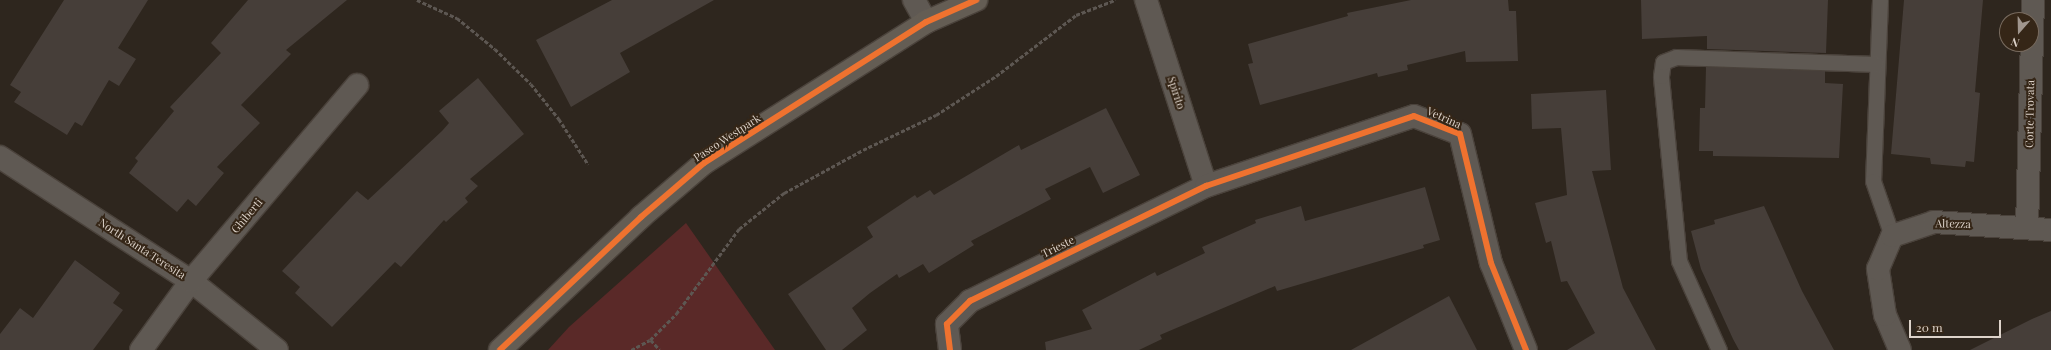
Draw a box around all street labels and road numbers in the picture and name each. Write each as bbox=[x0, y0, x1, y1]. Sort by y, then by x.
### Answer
street label: Spirito bbox=[1165, 75, 1187, 111]
street label: Corte Trovata bbox=[2023, 80, 2037, 148]
street label: Vetrina bbox=[1425, 105, 1463, 131]
street label: Paseo Westpark bbox=[691, 111, 763, 165]
street label: Ghiberti bbox=[229, 196, 265, 236]
street label: North Santa Teresita bbox=[96, 216, 188, 282]
street label: Altezza bbox=[1935, 217, 1971, 231]
street label: Trieste bbox=[1039, 233, 1077, 261]

